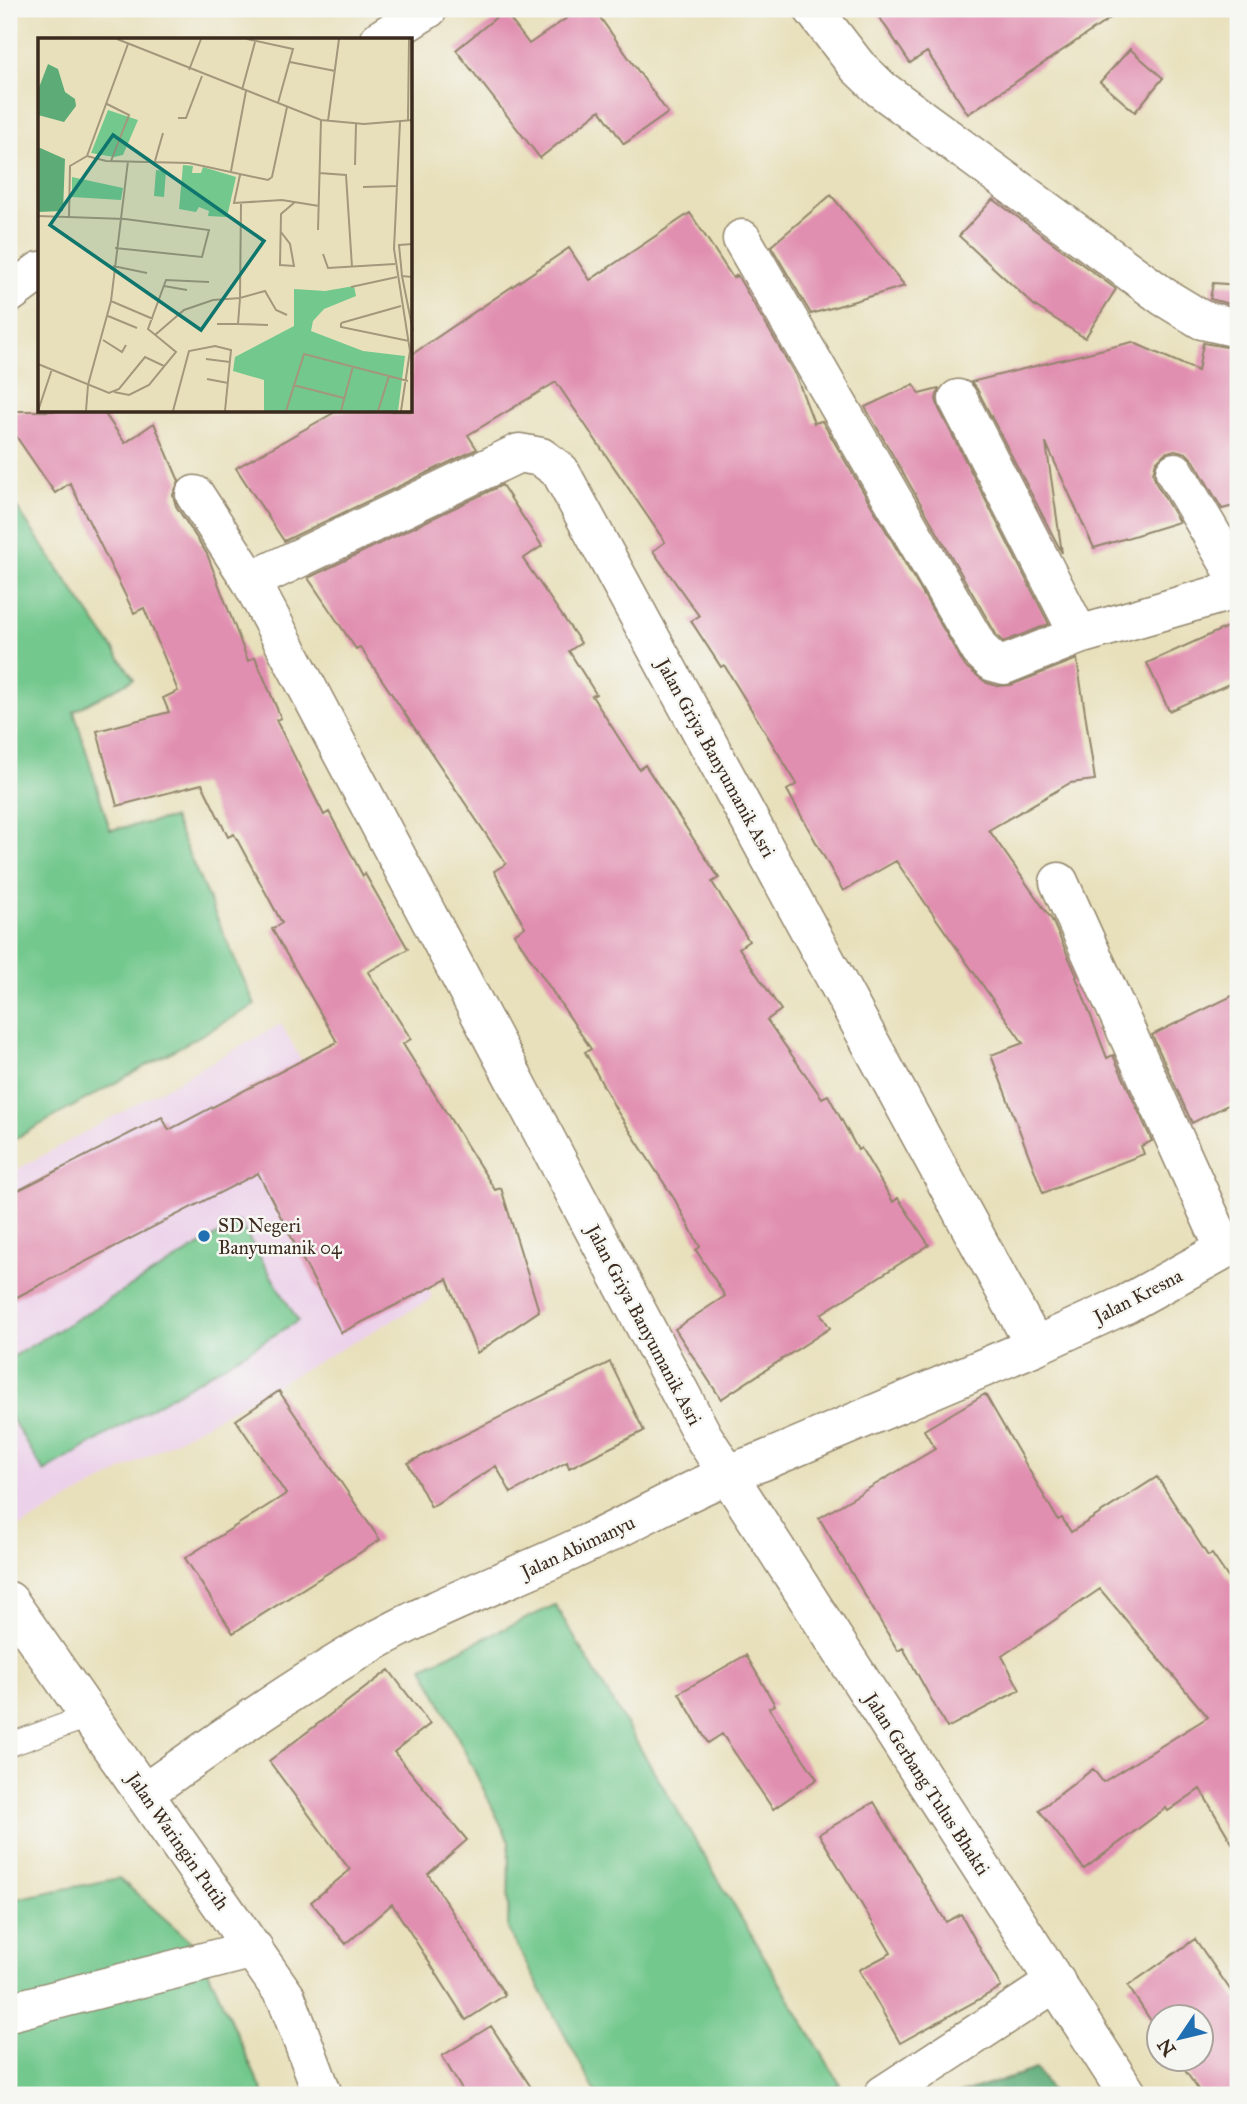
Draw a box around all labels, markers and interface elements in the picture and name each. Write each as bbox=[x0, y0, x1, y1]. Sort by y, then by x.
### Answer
inset map bbox=[38, 38, 413, 413]
street label: Jalan Griya Banyumanik Asri bbox=[650, 653, 780, 862]
place label: SD Negeri Banyumanik 04 bbox=[218, 1214, 342, 1259]
street label: Jalan Griya Banyumanik Asri bbox=[580, 1219, 707, 1430]
marker: SD Negeri Banyumanik 04 bbox=[196, 1228, 212, 1244]
street label: Jalan Kresna bbox=[1088, 1263, 1187, 1330]
street label: Jalan Abimanyu bbox=[516, 1511, 639, 1585]
street label: Jalan Gerbang Tulus Bhakti bbox=[857, 1687, 995, 1880]
street label: Jalan Waringin Putih bbox=[120, 1766, 234, 1915]
north arrow bbox=[1146, 2002, 1216, 2072]
text: N bbox=[1152, 2034, 1181, 2061]

